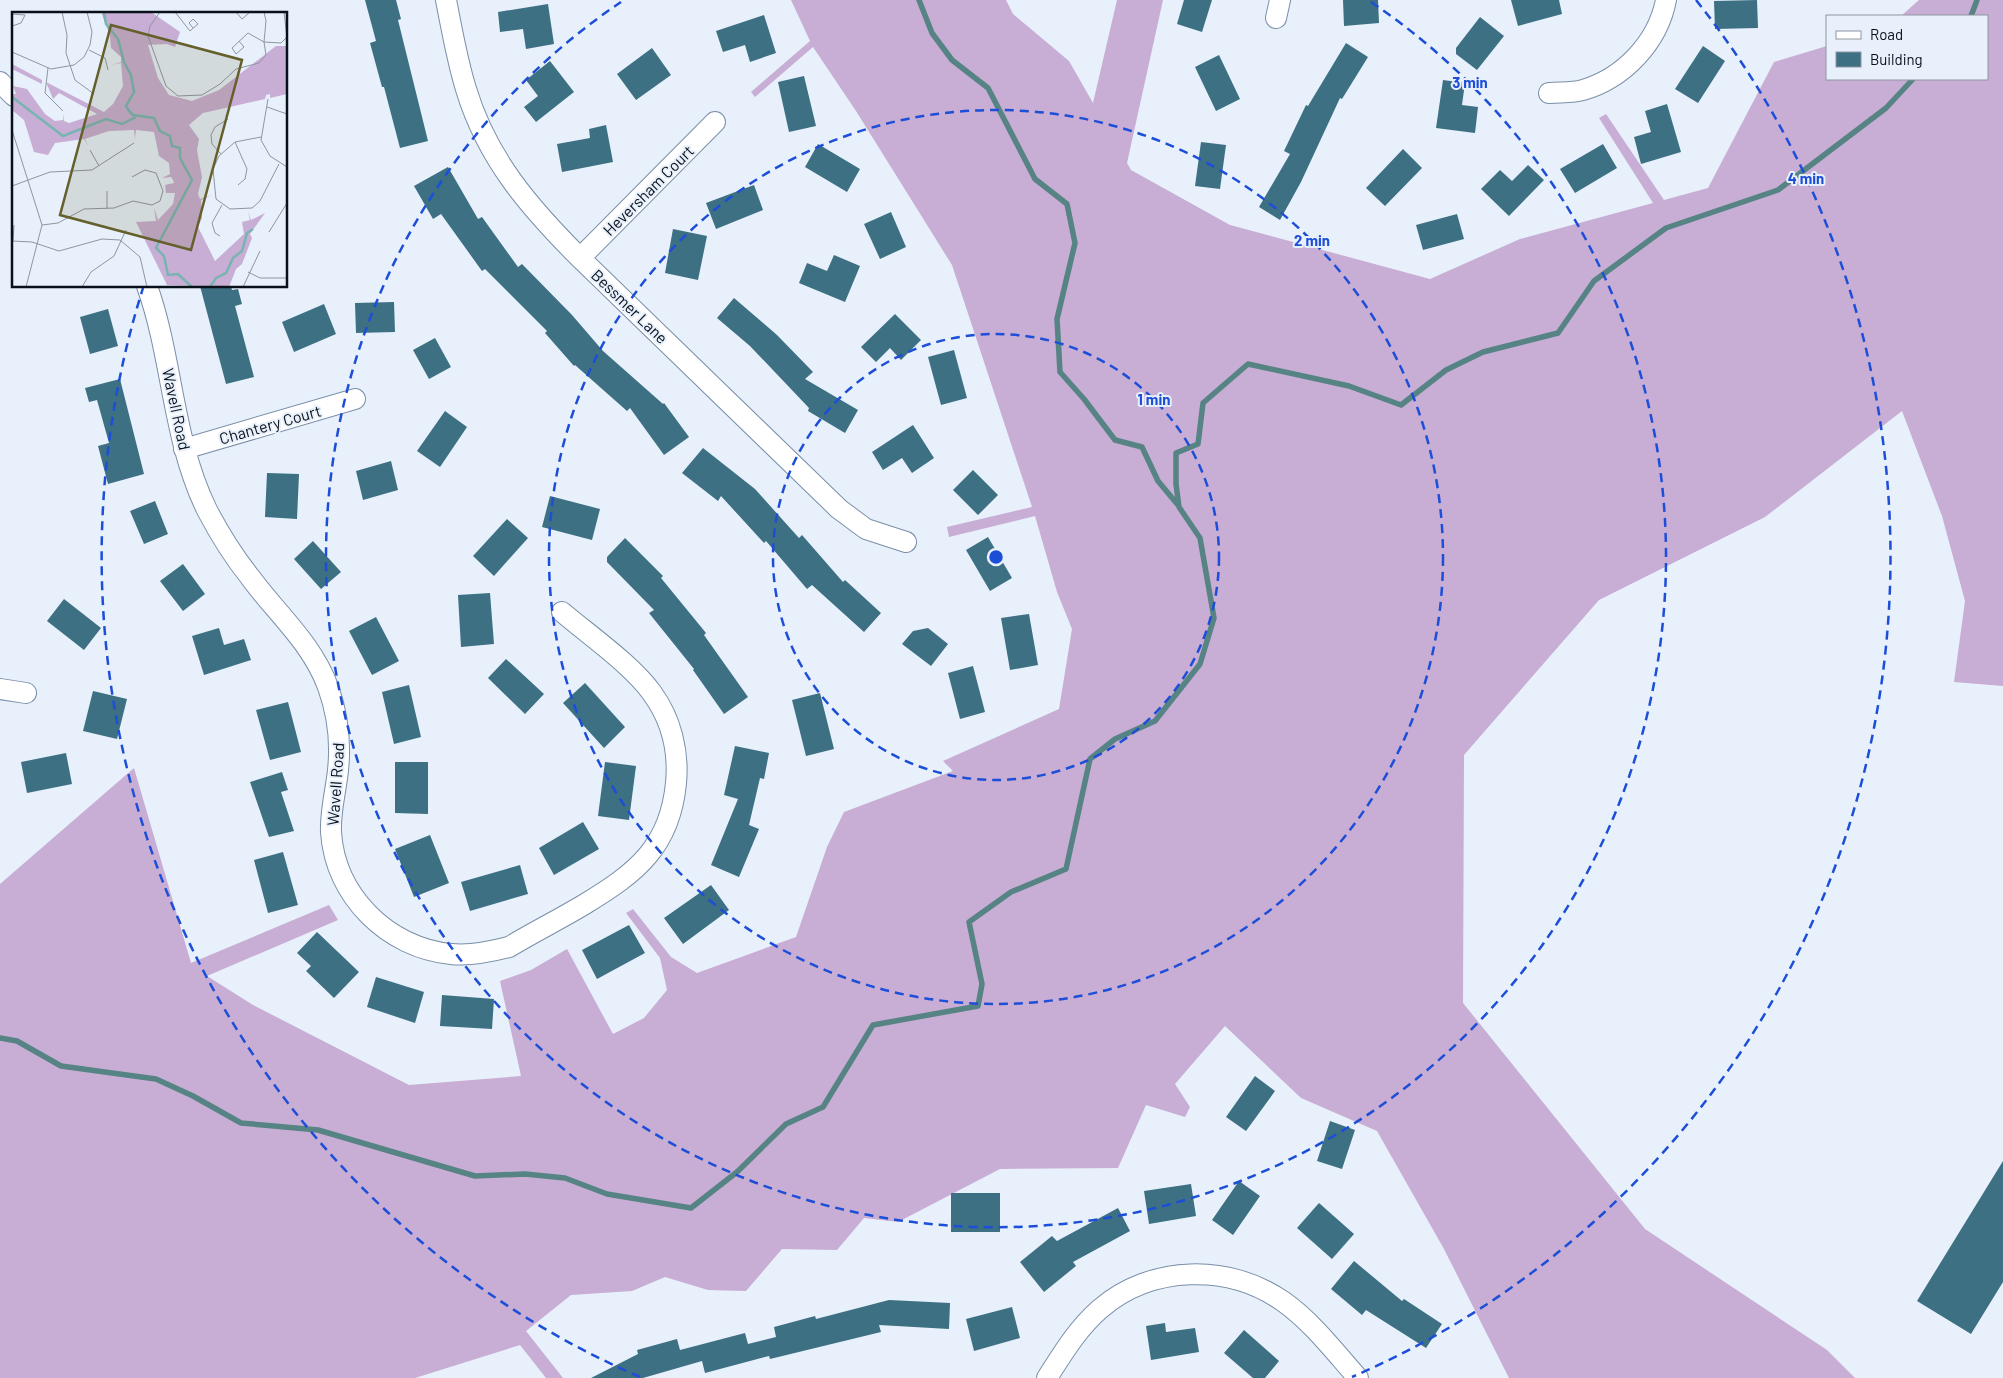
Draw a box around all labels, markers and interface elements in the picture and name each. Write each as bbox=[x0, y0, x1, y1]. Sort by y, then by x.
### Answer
inset map bbox=[12, 12, 288, 288]
legend bbox=[1826, 15, 1988, 80]
text: Road bbox=[1870, 25, 1903, 43]
text: Building bbox=[1870, 50, 1923, 68]
text: 3 min bbox=[1452, 73, 1488, 91]
street label: Heversham Court bbox=[599, 141, 697, 239]
text: 4 min bbox=[1788, 169, 1824, 187]
text: 2 min bbox=[1294, 231, 1330, 249]
street label: Bessmer Lane bbox=[588, 265, 672, 347]
street label: Wavell Road bbox=[159, 366, 195, 452]
text: 1 min bbox=[1138, 390, 1170, 408]
street label: Chantery Court bbox=[217, 400, 323, 448]
centre of rings bbox=[987, 548, 1005, 566]
street label: Wavell Road bbox=[323, 742, 347, 826]

